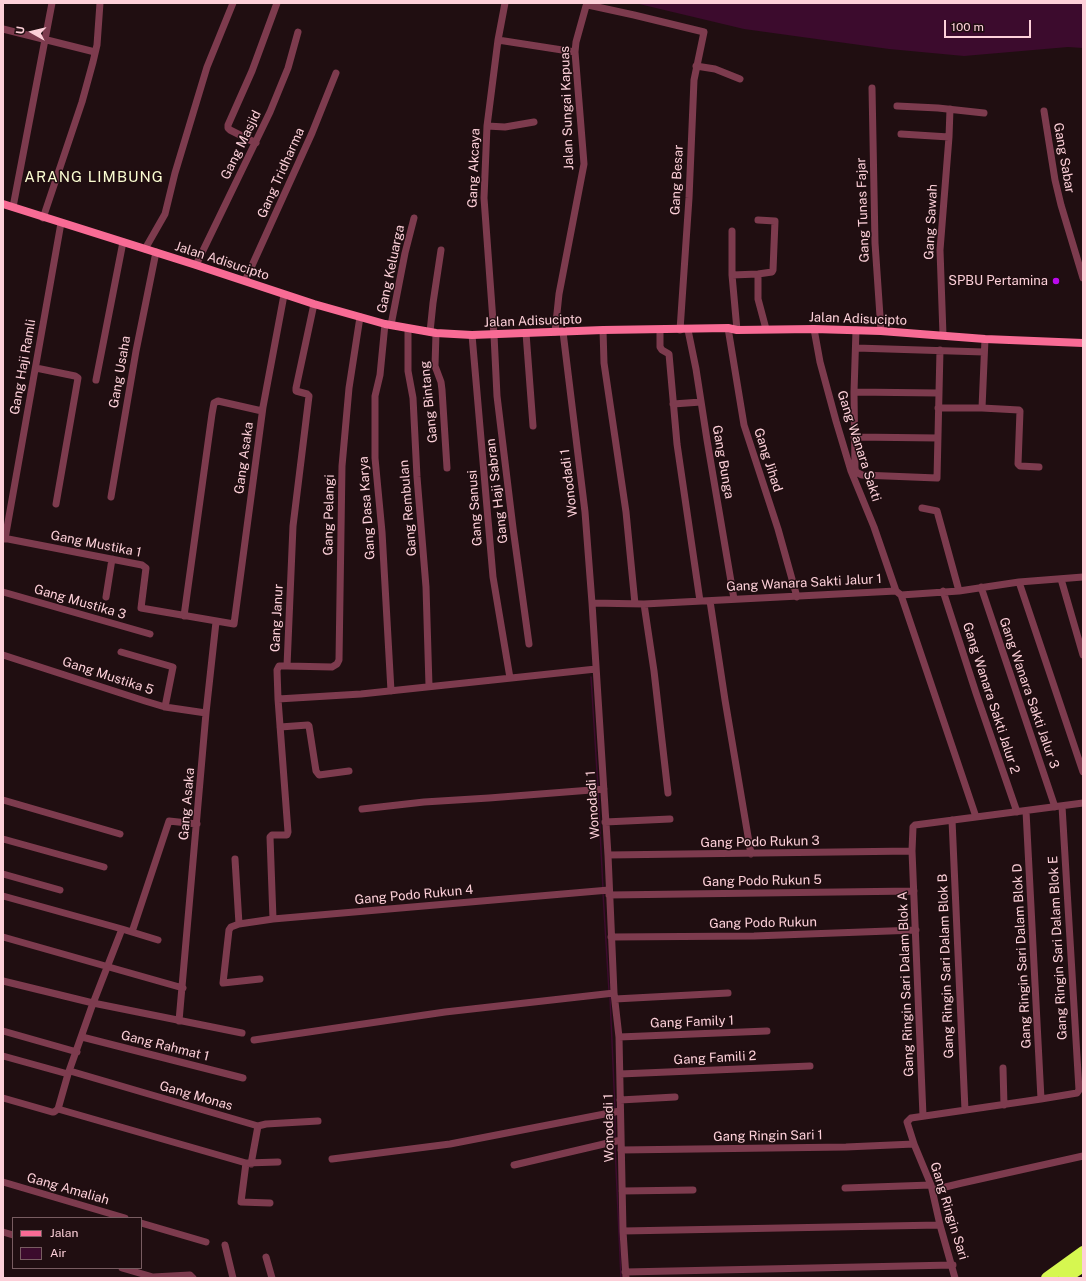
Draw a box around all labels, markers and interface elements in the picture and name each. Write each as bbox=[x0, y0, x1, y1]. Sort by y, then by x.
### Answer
north arrow bbox=[12, 12, 52, 52]
scale bar bbox=[946, 12, 1033, 38]
text: 100 m bbox=[951, 20, 984, 34]
text: U bbox=[14, 26, 27, 35]
street label: Jalan Sungai Kapuas bbox=[557, 46, 577, 170]
street label: Gang Masjid bbox=[218, 108, 264, 182]
street label: Gang Sabar bbox=[1050, 122, 1078, 194]
street label: Gang Tridharma bbox=[254, 125, 308, 221]
street label: Gang Akcaya bbox=[465, 128, 483, 208]
street label: Gang Besar bbox=[667, 144, 687, 216]
street label: Gang Tunas Fajar bbox=[853, 157, 873, 263]
district label: ARANG LIMBUNG bbox=[24, 168, 164, 186]
street label: Gang Sawah bbox=[921, 184, 941, 260]
street label: Gang Keluarga bbox=[374, 223, 408, 315]
street label: Jalan Adisucipto bbox=[173, 238, 271, 284]
place label: SPBU Pertamina bbox=[948, 273, 1048, 289]
marker: SPBU Pertamina bbox=[1051, 276, 1061, 286]
street label: Jalan Adisucipto bbox=[809, 309, 907, 329]
street label: Jalan Adisucipto bbox=[484, 311, 582, 331]
street label: Gang Haji Ramli bbox=[7, 318, 39, 416]
street label: Gang Usaha bbox=[106, 335, 134, 409]
street label: Gang Bintang bbox=[417, 360, 441, 444]
street label: Gang Wanara Sakti bbox=[834, 389, 884, 503]
street label: Gang Asaka bbox=[231, 421, 257, 495]
street label: Gang Bunga bbox=[709, 424, 737, 500]
street label: Gang Jihad bbox=[750, 426, 786, 494]
street label: Gang Haji Sabran bbox=[483, 438, 511, 544]
street label: Wonodadi 1 bbox=[557, 448, 581, 518]
street label: Gang Dasa Karya bbox=[356, 456, 378, 560]
street label: Gang Rembulan bbox=[396, 459, 420, 557]
street label: Gang Sanusi bbox=[465, 469, 485, 547]
street label: Gang Pelangi bbox=[320, 474, 338, 556]
street label: Gang Mustika 1 bbox=[49, 528, 143, 560]
street label: Gang Wanara Sakti Jalur 1 bbox=[726, 571, 882, 595]
street label: Gang Mustika 3 bbox=[32, 581, 128, 623]
street label: Gang Janur bbox=[267, 584, 287, 652]
street label: Gang Wanara Sakti Jalur 3 bbox=[996, 615, 1062, 771]
street label: Gang Wanara Sakti Jalur 2 bbox=[959, 620, 1023, 776]
street label: Gang Mustika 5 bbox=[60, 654, 156, 698]
street label: Gang Asaka bbox=[176, 767, 198, 841]
street label: Wonodadi 1 bbox=[583, 770, 603, 840]
street label: Gang Podo Rukun 3 bbox=[700, 833, 820, 851]
street label: Gang Ringin Sari Dalam Blok E bbox=[1045, 856, 1071, 1040]
street label: Gang Ringin Sari Dalam Blok D bbox=[1009, 863, 1035, 1049]
street label: Gang Podo Rukun 5 bbox=[702, 872, 822, 890]
street label: Gang Ringin Sari Dalam Blok B bbox=[935, 873, 957, 1059]
street label: Gang Podo Rukun 4 bbox=[354, 882, 474, 908]
street label: Gang Ringin Sari Dalam Blok A bbox=[895, 891, 917, 1077]
street label: Gang Podo Rukun bbox=[709, 914, 817, 932]
street label: Gang Family 1 bbox=[650, 1013, 734, 1031]
street label: Gang Rahmat 1 bbox=[119, 1027, 211, 1065]
street label: Gang Famili 2 bbox=[673, 1048, 757, 1068]
street label: Gang Monas bbox=[158, 1078, 234, 1114]
street label: Wonodadi 1 bbox=[601, 1094, 617, 1162]
street label: Gang Ringin Sari 1 bbox=[713, 1127, 823, 1145]
street label: Gang Ringin Sari bbox=[927, 1160, 971, 1262]
street label: Gang Amaliah bbox=[25, 1170, 111, 1208]
legend bbox=[12, 1217, 142, 1269]
text: Jalan bbox=[50, 1226, 78, 1240]
text: Air bbox=[50, 1246, 66, 1260]

